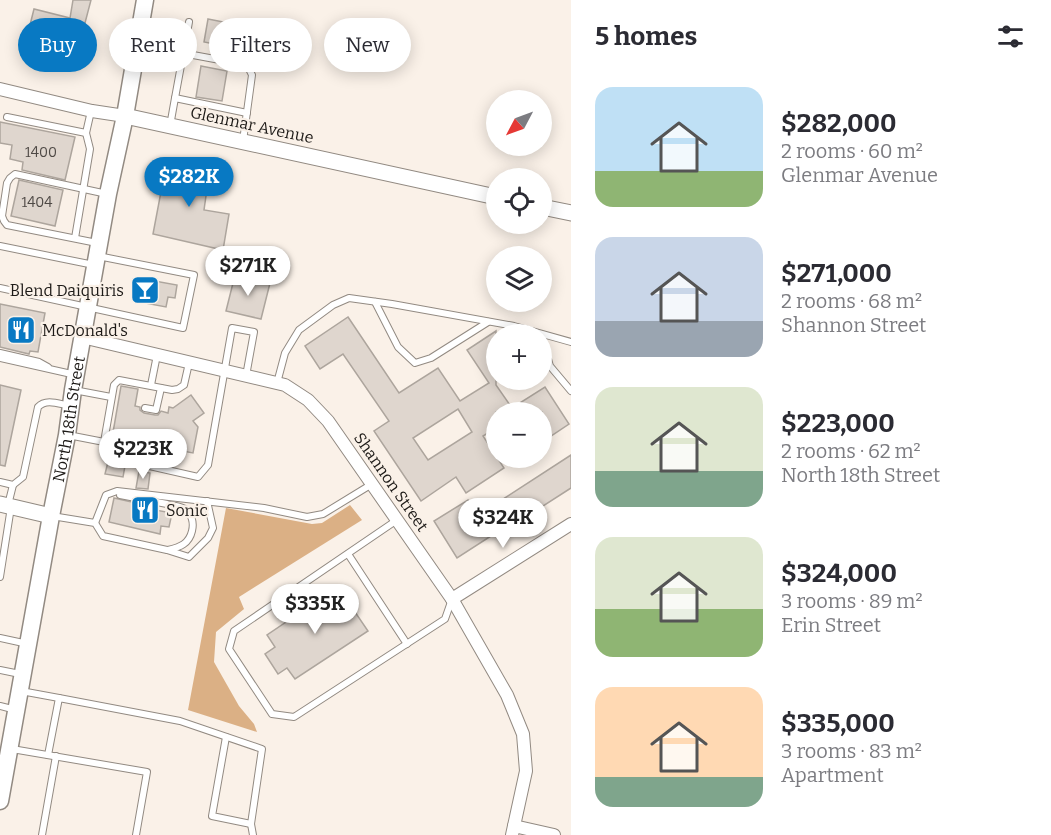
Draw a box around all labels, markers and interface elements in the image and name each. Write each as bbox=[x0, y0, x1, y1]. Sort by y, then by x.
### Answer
chip: Buy bbox=[18, 18, 97, 72]
chip: Rent bbox=[109, 18, 197, 72]
chip: Filters bbox=[209, 18, 312, 72]
chip: New bbox=[324, 18, 411, 72]
icon: filters bbox=[994, 20, 1027, 53]
text: 5 homes bbox=[595, 21, 697, 52]
north arrow bbox=[486, 90, 552, 156]
map controls bbox=[486, 90, 552, 468]
street label: Glenmar Avenue bbox=[189, 103, 315, 147]
text: $282,000 bbox=[781, 108, 896, 139]
icon: home bbox=[643, 111, 715, 183]
text: 2 rooms · 60 m² bbox=[781, 139, 923, 163]
house number: 1400 bbox=[25, 144, 57, 161]
pin: $282K bbox=[147, 157, 231, 208]
text: Glenmar Avenue bbox=[781, 163, 938, 187]
text: $282K bbox=[158, 164, 220, 188]
button: locate bbox=[486, 168, 552, 234]
house number: 1404 bbox=[21, 194, 53, 211]
pin: $271K bbox=[206, 246, 290, 297]
button: layers bbox=[486, 246, 552, 312]
text: $271K bbox=[219, 253, 277, 277]
text: $271,000 bbox=[781, 258, 892, 289]
icon: home bbox=[643, 261, 715, 333]
bar icon: Blend Daiquiris bbox=[129, 274, 161, 306]
place label: Blend Daiquiris bbox=[10, 281, 124, 300]
text: 2 rooms · 68 m² bbox=[781, 289, 922, 313]
text: Shannon Street bbox=[781, 313, 926, 337]
restaurant icon: McDonald's bbox=[5, 314, 37, 346]
place label: McDonald's bbox=[42, 321, 128, 340]
button: + bbox=[486, 324, 552, 390]
street label: North 18th Street bbox=[48, 354, 88, 484]
button: − bbox=[486, 402, 552, 468]
text: $223,000 bbox=[781, 408, 895, 439]
icon: home bbox=[643, 411, 715, 483]
pin: $223K bbox=[101, 429, 185, 480]
street label: Shannon Street bbox=[350, 429, 432, 535]
text: $223K bbox=[113, 436, 173, 460]
text: 2 rooms · 62 m² bbox=[781, 439, 921, 463]
text: North 18th Street bbox=[781, 463, 940, 487]
restaurant icon: Sonic bbox=[129, 494, 161, 526]
pin: $324K bbox=[461, 498, 545, 549]
place label: Sonic bbox=[166, 501, 208, 520]
text: $324K bbox=[472, 505, 534, 529]
text: $324,000 bbox=[781, 558, 897, 589]
icon: home bbox=[643, 561, 715, 633]
pin: $335K bbox=[273, 584, 357, 635]
text: 3 rooms · 89 m² bbox=[781, 589, 923, 613]
text: $335K bbox=[285, 591, 345, 615]
text: Erin Street bbox=[781, 613, 881, 637]
text: $335,000 bbox=[781, 708, 895, 739]
icon: home bbox=[643, 711, 715, 783]
text: 3 rooms · 83 m² bbox=[781, 739, 922, 763]
text: Apartment bbox=[781, 763, 884, 787]

